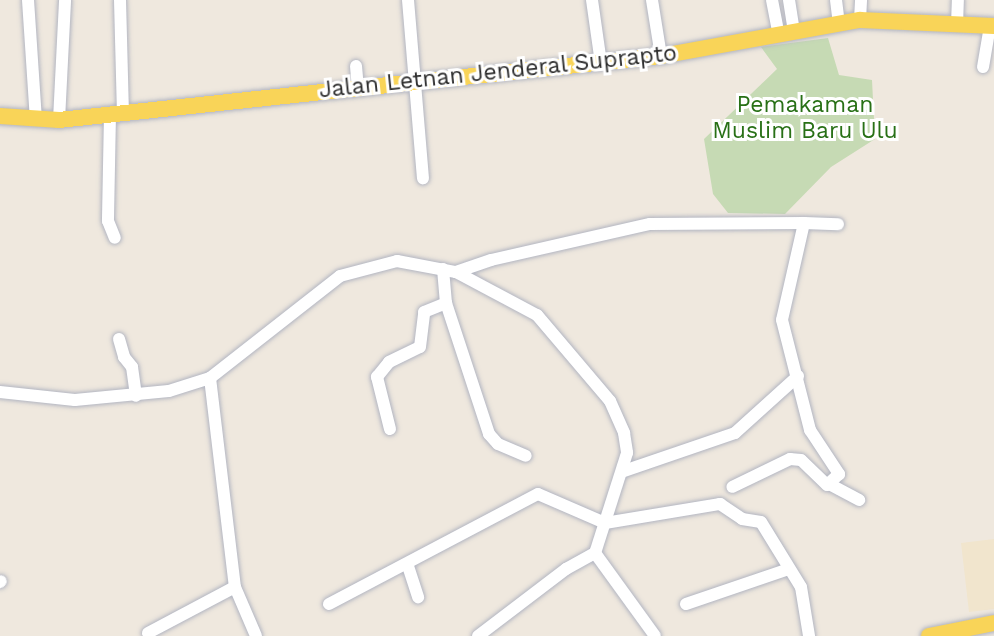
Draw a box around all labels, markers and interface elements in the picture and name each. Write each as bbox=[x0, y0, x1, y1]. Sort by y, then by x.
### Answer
street label: Jalan Letnan Jenderal Suprapto bbox=[317, 39, 679, 105]
park label: Pemakaman Muslim Baru Ulu bbox=[712, 91, 898, 145]

